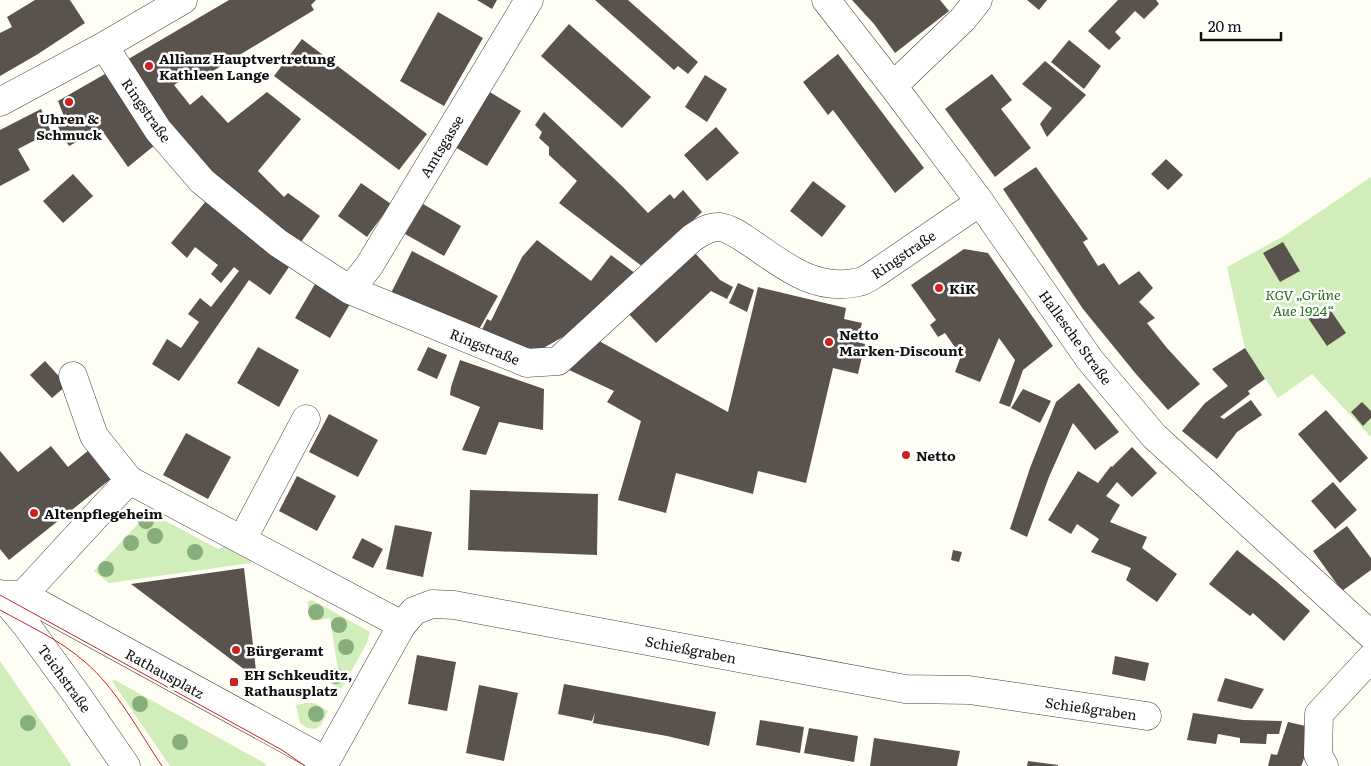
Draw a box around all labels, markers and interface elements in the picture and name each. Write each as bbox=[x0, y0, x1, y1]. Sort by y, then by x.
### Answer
scale bar bbox=[1201, 10, 1281, 42]
text: 20 m bbox=[1208, 14, 1242, 37]
place label: Allianz Hauptvertretung Kathleen Lange bbox=[159, 48, 336, 84]
marker: Allianz Hauptvertretung Kathleen Lange bbox=[143, 60, 155, 72]
street label: Ringstraße bbox=[118, 74, 176, 146]
marker: Uhren & Schmuck bbox=[63, 96, 75, 108]
place label: Uhren & Schmuck bbox=[36, 108, 102, 144]
street label: Amtsgasse bbox=[414, 111, 468, 181]
street label: Ringstraße bbox=[867, 225, 939, 283]
place label: KiK bbox=[949, 278, 976, 298]
marker: KiK bbox=[933, 282, 945, 294]
park label: KGV „Grüne Aue 1924“ bbox=[1265, 284, 1341, 320]
street label: Hallesche Straße bbox=[1035, 286, 1117, 388]
street label: Ringstraße bbox=[447, 323, 523, 369]
place label: Netto Marken-Discount bbox=[839, 324, 964, 360]
marker: Netto Marken-Discount bbox=[823, 336, 835, 348]
place label: Netto bbox=[916, 445, 956, 465]
marker: Netto bbox=[900, 449, 912, 461]
place label: Altenpflegeheim bbox=[44, 503, 163, 523]
marker: Altenpflegeheim bbox=[28, 507, 40, 519]
street label: Schießgraben bbox=[644, 630, 738, 668]
street label: Teichstraße bbox=[33, 640, 97, 716]
place label: Bürgeramt bbox=[246, 640, 324, 660]
street label: Rathausplatz bbox=[122, 643, 208, 703]
marker: Bürgeramt bbox=[230, 644, 242, 656]
place label: EH Schkeuditz, Rathausplatz bbox=[244, 664, 352, 700]
marker: EH Schkeuditz, Rathausplatz bbox=[228, 676, 240, 688]
street label: Schießgraben bbox=[1044, 692, 1138, 724]

